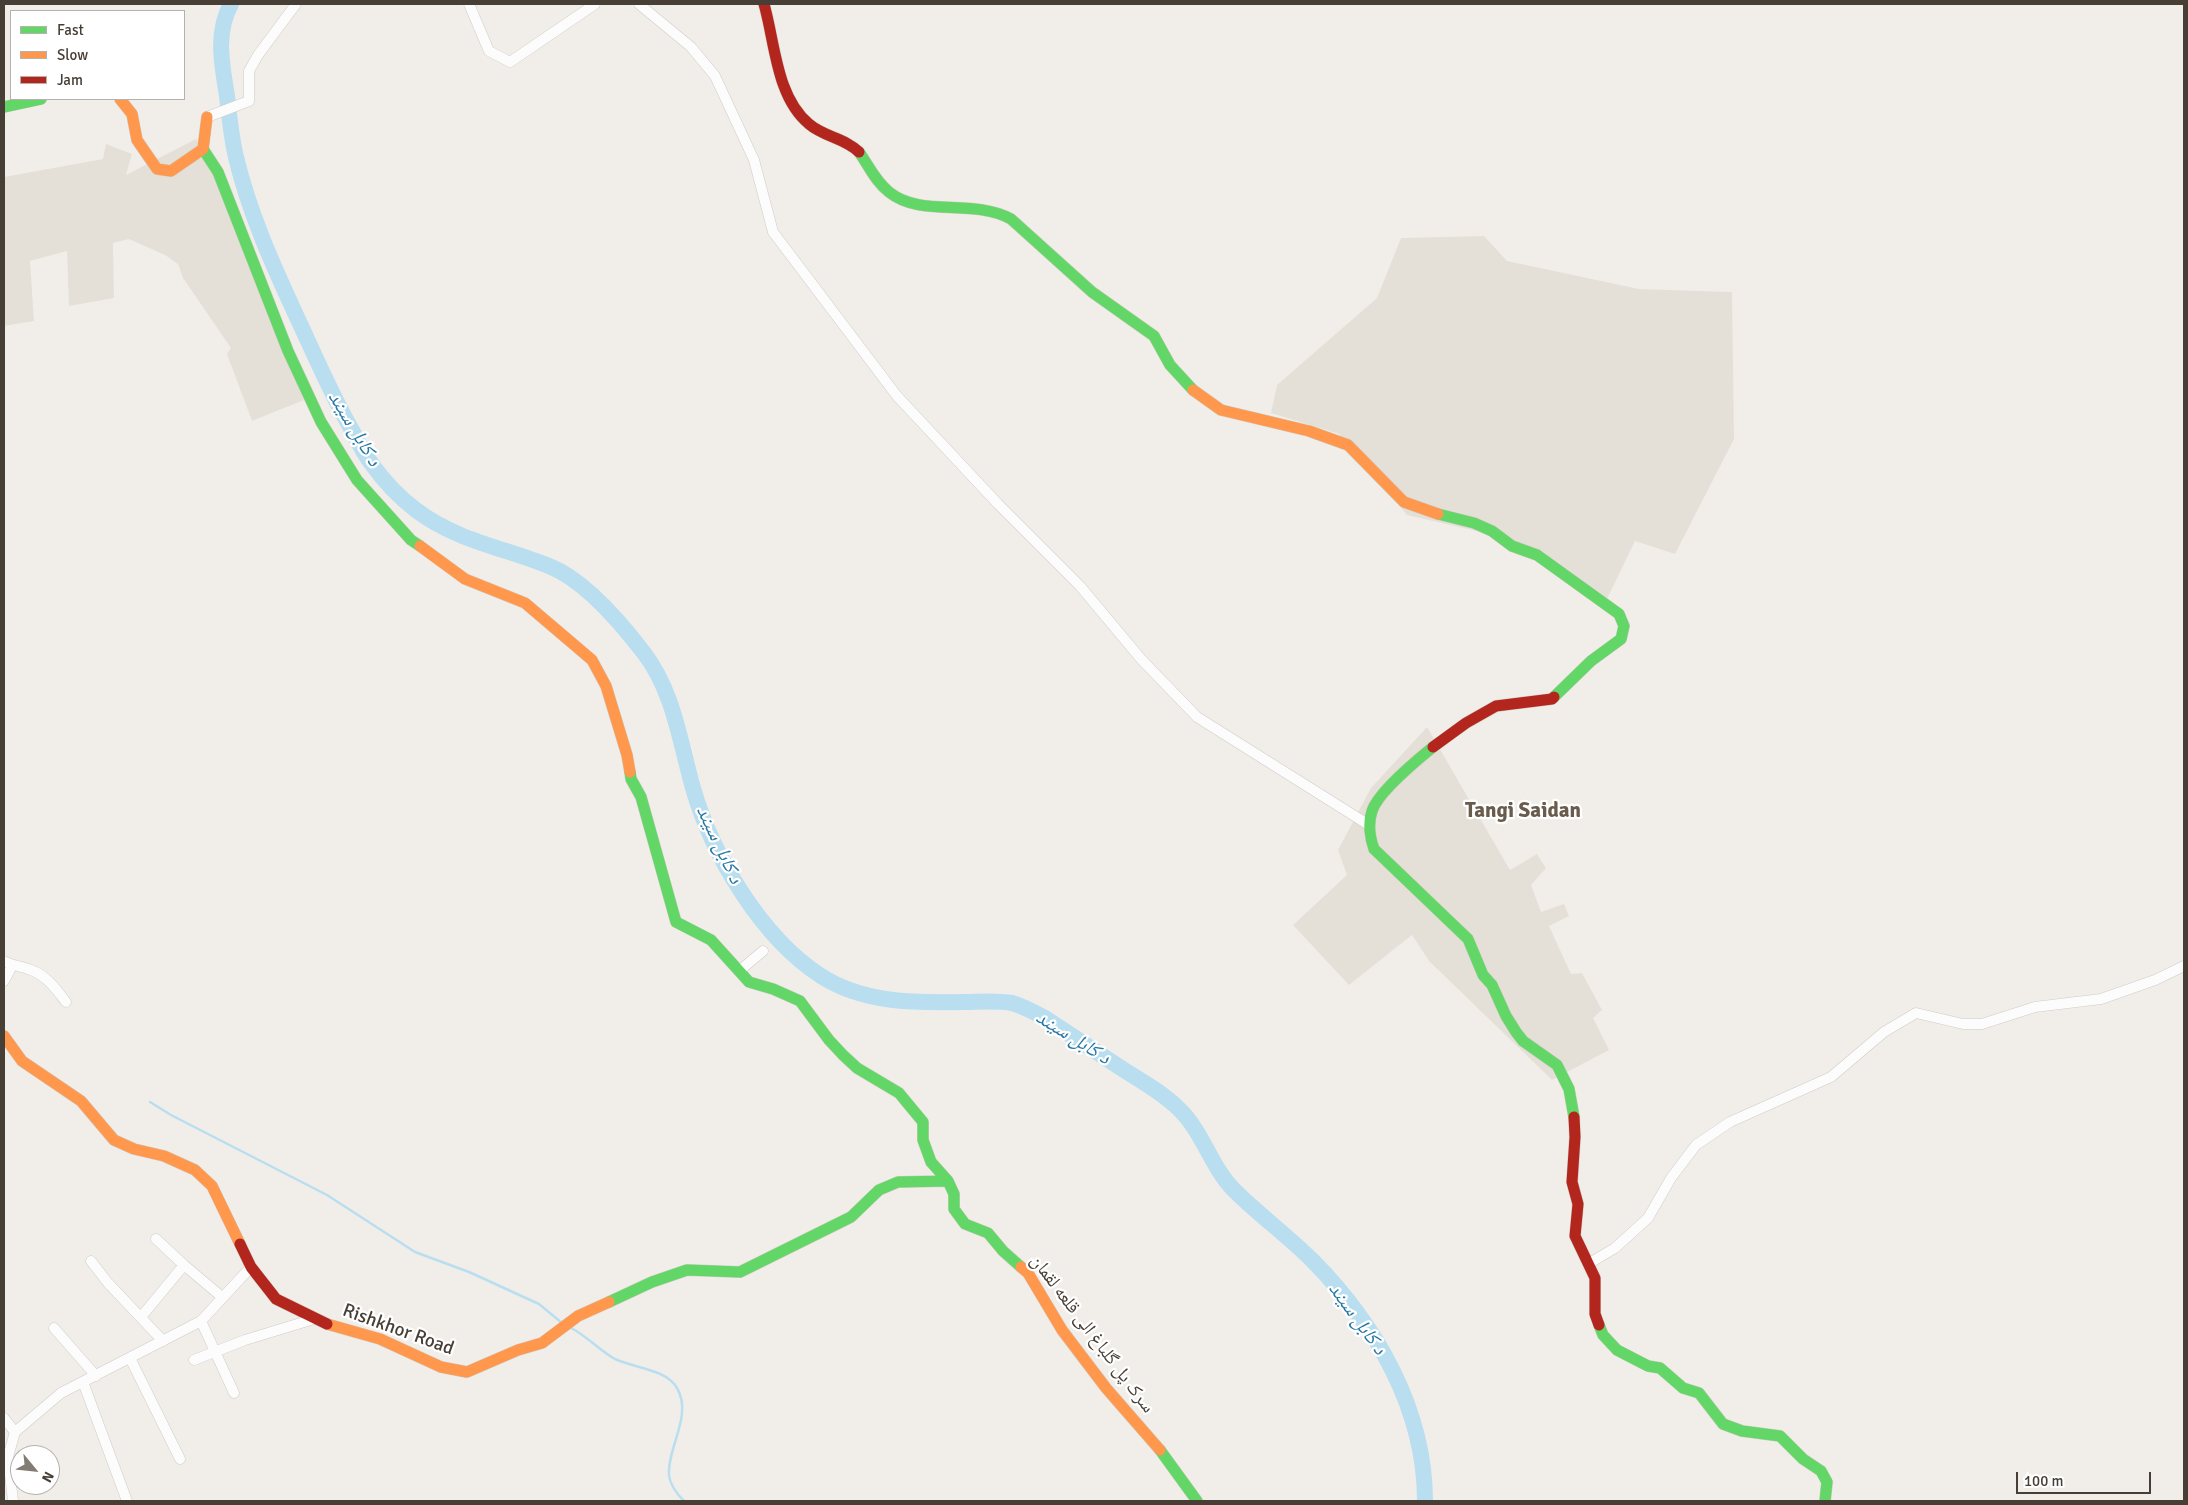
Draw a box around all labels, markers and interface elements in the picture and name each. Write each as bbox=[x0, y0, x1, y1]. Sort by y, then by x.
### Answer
legend bbox=[10, 10, 185, 100]
text: Fast bbox=[57, 21, 84, 39]
text: Slow bbox=[57, 46, 88, 64]
text: Jam bbox=[57, 71, 83, 89]
water label: د کابل سيند bbox=[322, 387, 386, 471]
district label: Tangi Saidan bbox=[1465, 798, 1581, 824]
water label: د کابل سيند bbox=[690, 802, 748, 888]
water label: د کابل سيند bbox=[1031, 1006, 1115, 1070]
street label: سرک پل گلباغ الی قلعه لقمان bbox=[1025, 1250, 1159, 1418]
water label: د کابل سيند bbox=[1323, 1278, 1391, 1360]
street label: Rishkhor Road bbox=[339, 1299, 457, 1361]
north arrow bbox=[10, 1445, 60, 1495]
scale bar bbox=[2018, 1462, 2153, 1494]
text: N bbox=[38, 1469, 58, 1485]
text: 100 m bbox=[2024, 1472, 2064, 1490]

